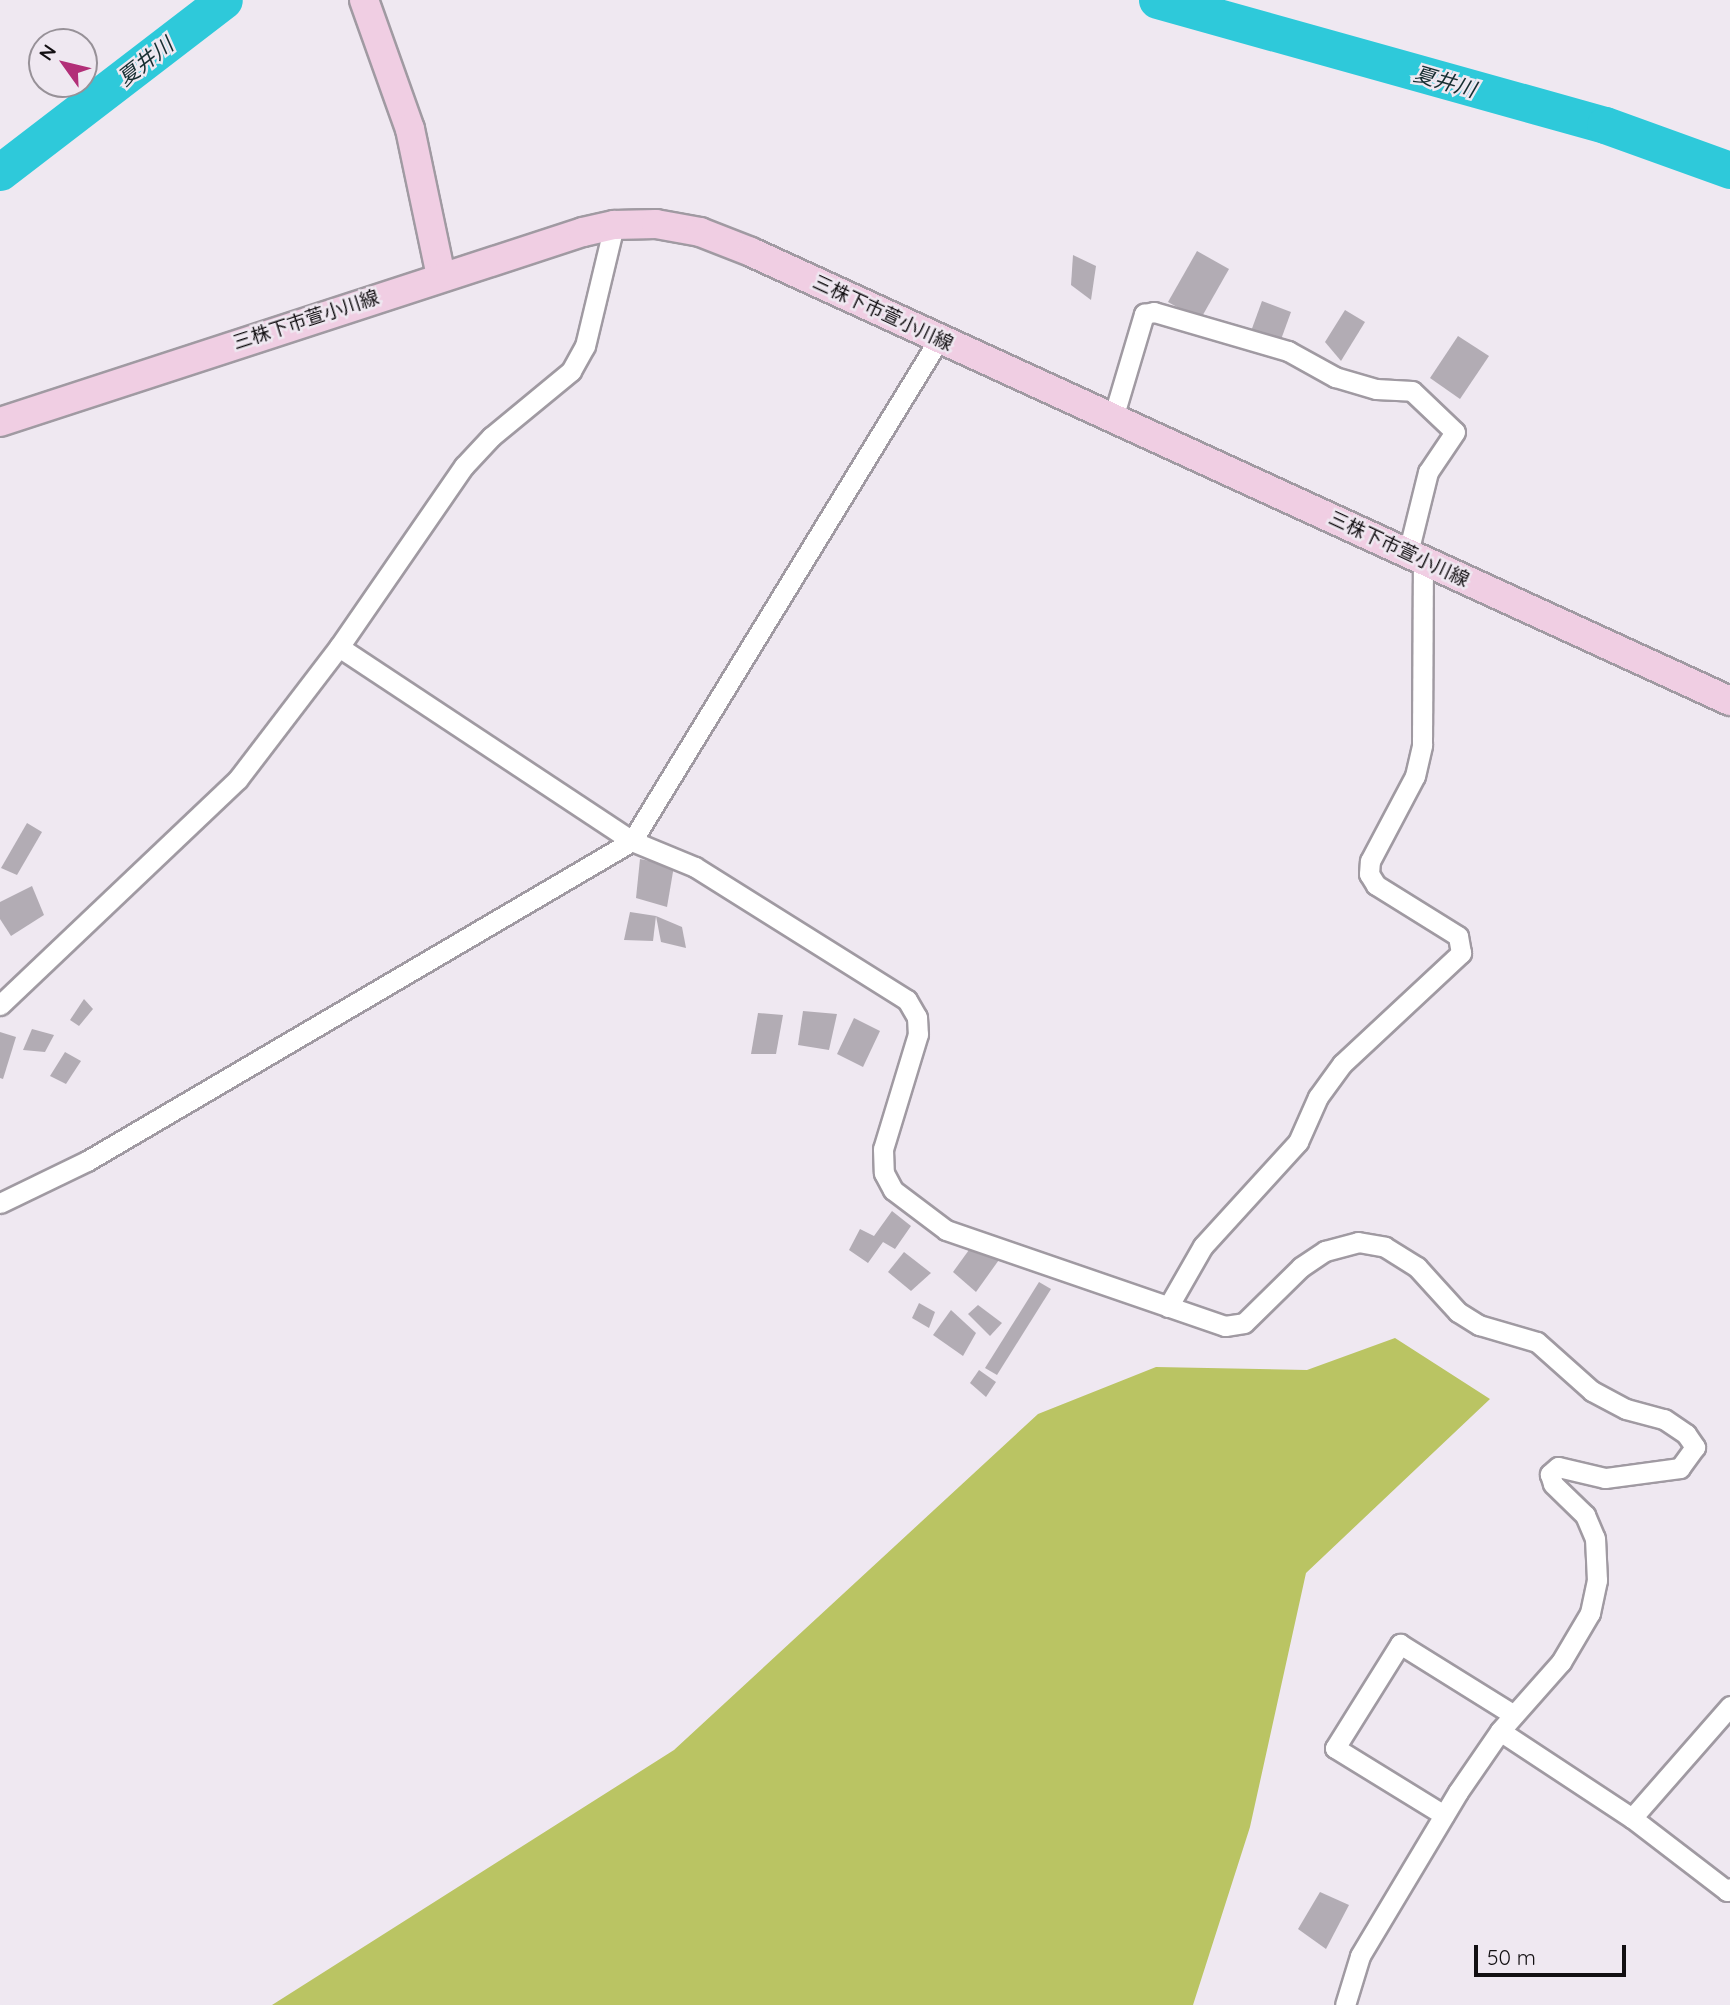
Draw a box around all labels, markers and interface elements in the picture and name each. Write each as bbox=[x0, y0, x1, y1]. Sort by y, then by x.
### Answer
north arrow bbox=[28, 28, 98, 98]
water label: 夏井川 bbox=[112, 32, 178, 90]
text: N bbox=[33, 40, 61, 65]
water label: 夏井川 bbox=[1411, 60, 1479, 102]
street label: 三株下市萱小川線 bbox=[809, 271, 957, 355]
street label: 三株下市萱小川線 bbox=[230, 286, 382, 354]
street label: 三株下市萱小川線 bbox=[1325, 507, 1473, 591]
scale bar bbox=[1478, 1932, 1630, 1976]
text: 50 m bbox=[1487, 1944, 1536, 1970]

